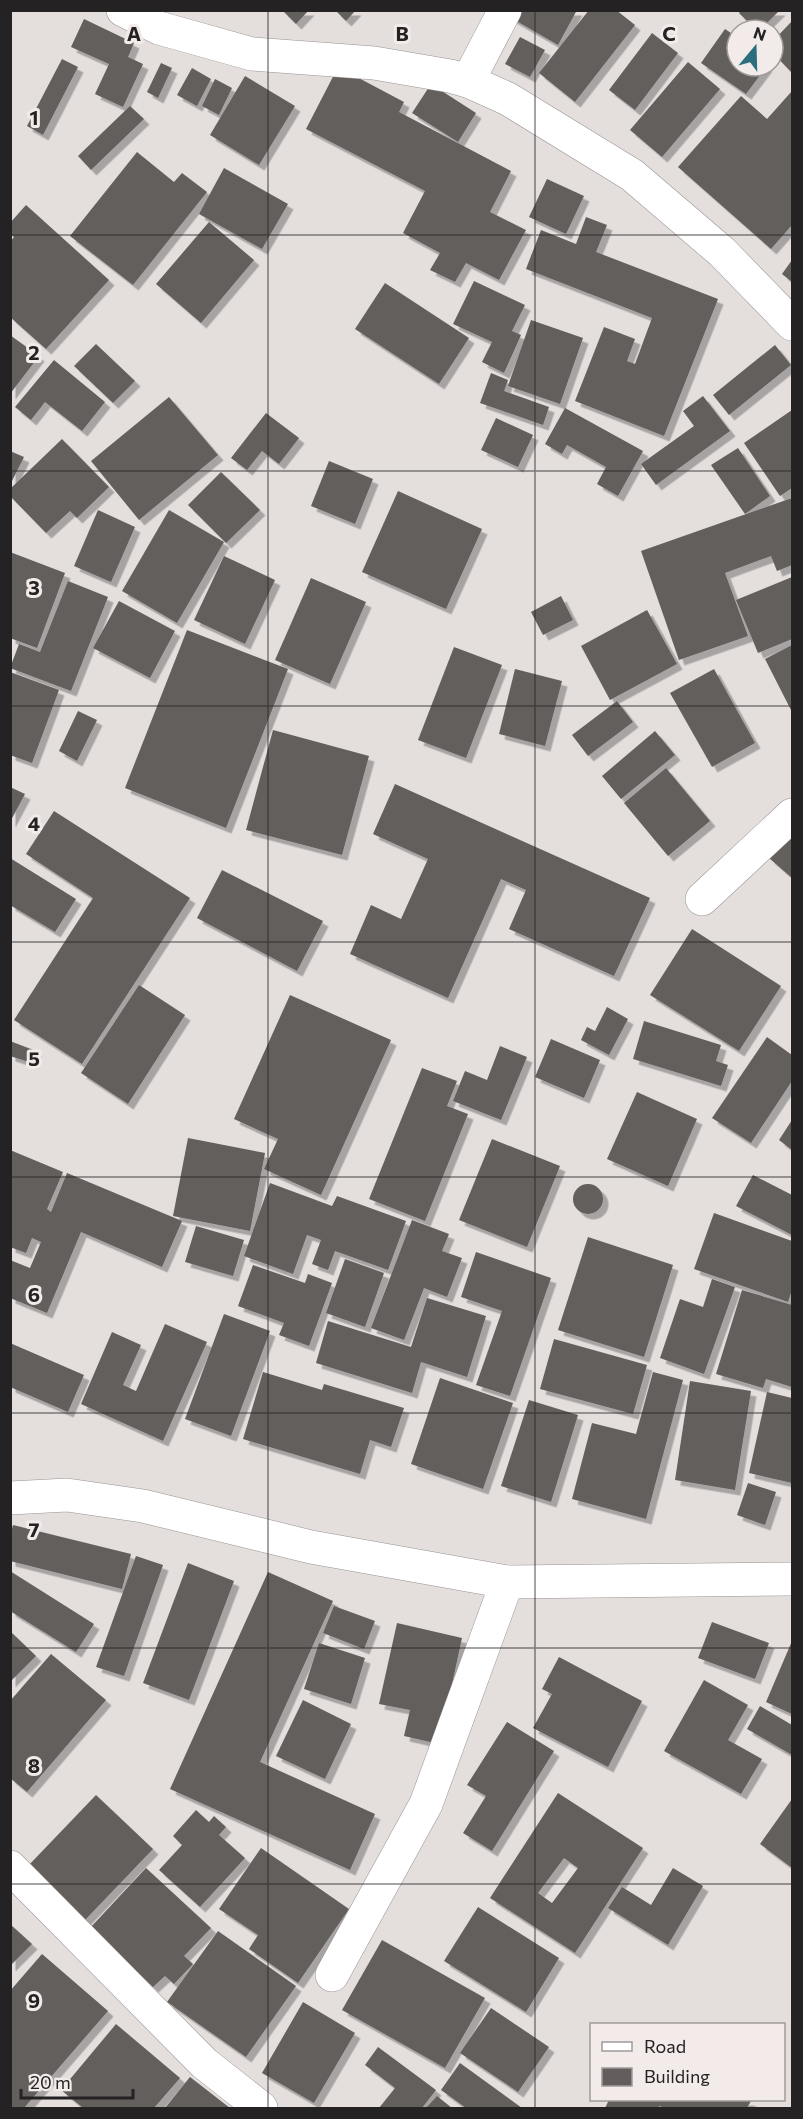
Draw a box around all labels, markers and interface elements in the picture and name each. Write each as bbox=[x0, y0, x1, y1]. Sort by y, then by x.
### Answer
north arrow bbox=[725, 18, 785, 78]
text: A bbox=[127, 21, 141, 45]
text: B bbox=[395, 21, 409, 45]
text: C bbox=[662, 21, 676, 45]
text: N bbox=[751, 22, 769, 44]
text: 1 bbox=[29, 105, 39, 129]
text: 2 bbox=[28, 340, 40, 364]
text: 3 bbox=[28, 575, 40, 599]
text: 4 bbox=[28, 811, 40, 835]
text: 5 bbox=[28, 1046, 40, 1070]
text: 6 bbox=[28, 1282, 40, 1306]
text: 7 bbox=[29, 1517, 40, 1541]
text: 8 bbox=[28, 1753, 40, 1777]
text: 9 bbox=[28, 1988, 40, 2012]
legend bbox=[590, 2023, 785, 2101]
text: Road bbox=[644, 2035, 686, 2057]
scale bar bbox=[21, 2062, 134, 2100]
text: Building bbox=[644, 2065, 710, 2087]
text: 20 m bbox=[30, 2071, 71, 2093]

